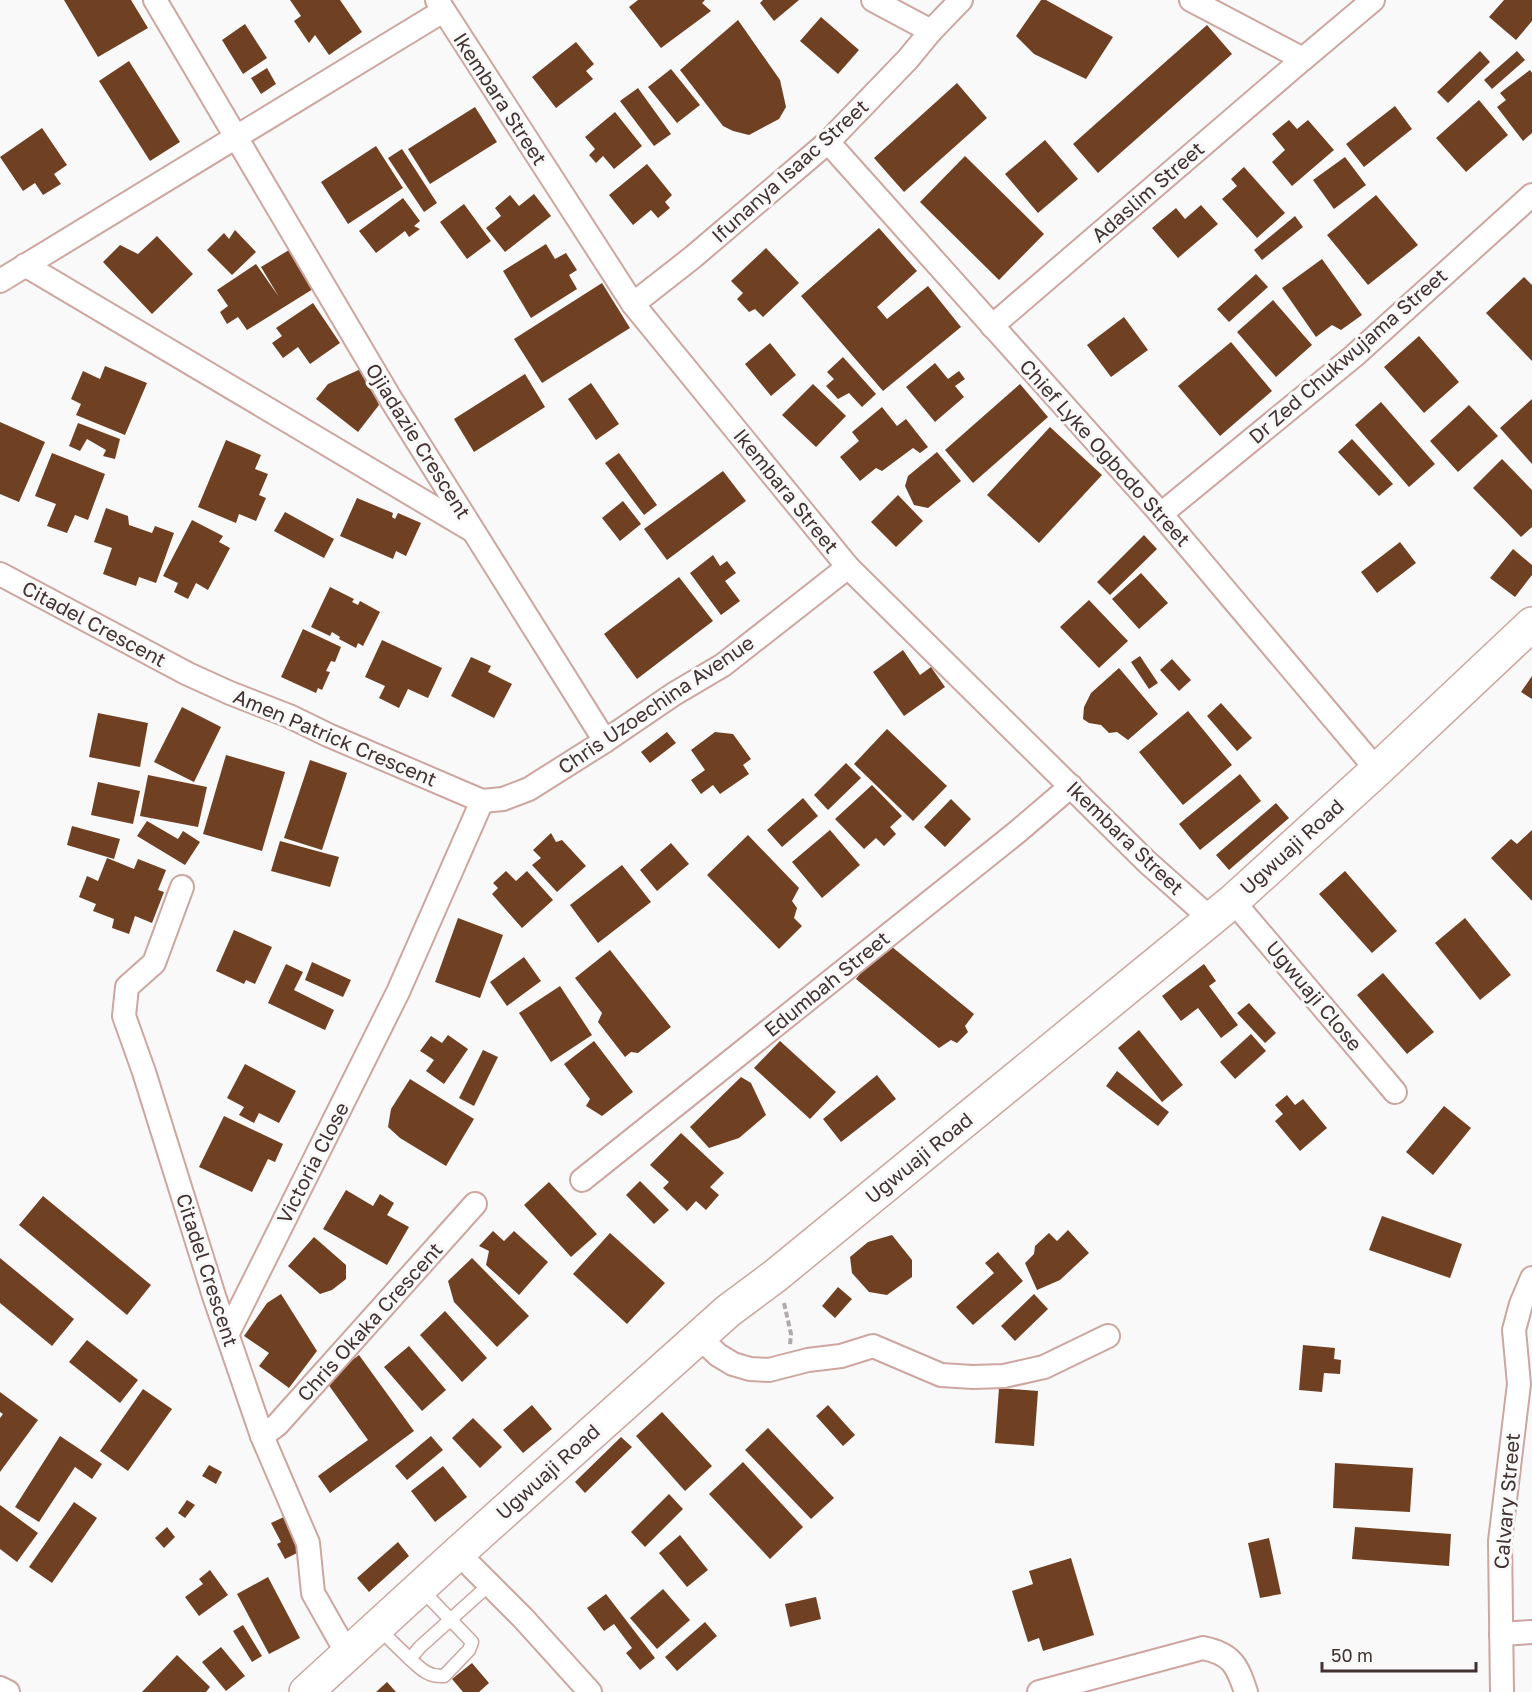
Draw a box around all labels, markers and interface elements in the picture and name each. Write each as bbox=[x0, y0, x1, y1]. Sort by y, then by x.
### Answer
street label: Ikembara Street bbox=[449, 28, 553, 169]
street label: Ifunanya Isaac Street bbox=[706, 94, 873, 247]
street label: Adaslim Street bbox=[1086, 136, 1208, 247]
street label: Dr Zed Chukwujama Street bbox=[1243, 263, 1451, 448]
street label: Chief Lyke Ogbodo Street bbox=[1015, 354, 1196, 551]
street label: Ojiadazie Crescent bbox=[361, 358, 476, 523]
street label: Ikembara Street bbox=[729, 423, 844, 557]
street label: Citadel Crescent bbox=[18, 575, 171, 671]
street label: Chris Uzoechina Avenue bbox=[553, 630, 758, 779]
street label: Amen Patrick Crescent bbox=[230, 683, 441, 791]
street label: Ikembara Street bbox=[1062, 775, 1189, 899]
street label: Ugwuaji Road bbox=[1235, 793, 1348, 899]
street label: Edumbah Street bbox=[759, 925, 894, 1041]
street label: Ugwuaji Close bbox=[1262, 935, 1368, 1055]
street label: Victoria Close bbox=[271, 1098, 353, 1227]
street label: Ugwuaji Road bbox=[860, 1107, 977, 1208]
street label: Citadel Crescent bbox=[172, 1190, 244, 1349]
street label: Chris Okaka Crescent bbox=[292, 1237, 447, 1406]
street label: Ugwuaji Road bbox=[491, 1418, 604, 1524]
street label: Calvary Street bbox=[1488, 1432, 1524, 1570]
scale bar bbox=[1322, 1635, 1476, 1673]
text: 50 m bbox=[1331, 1644, 1373, 1666]

